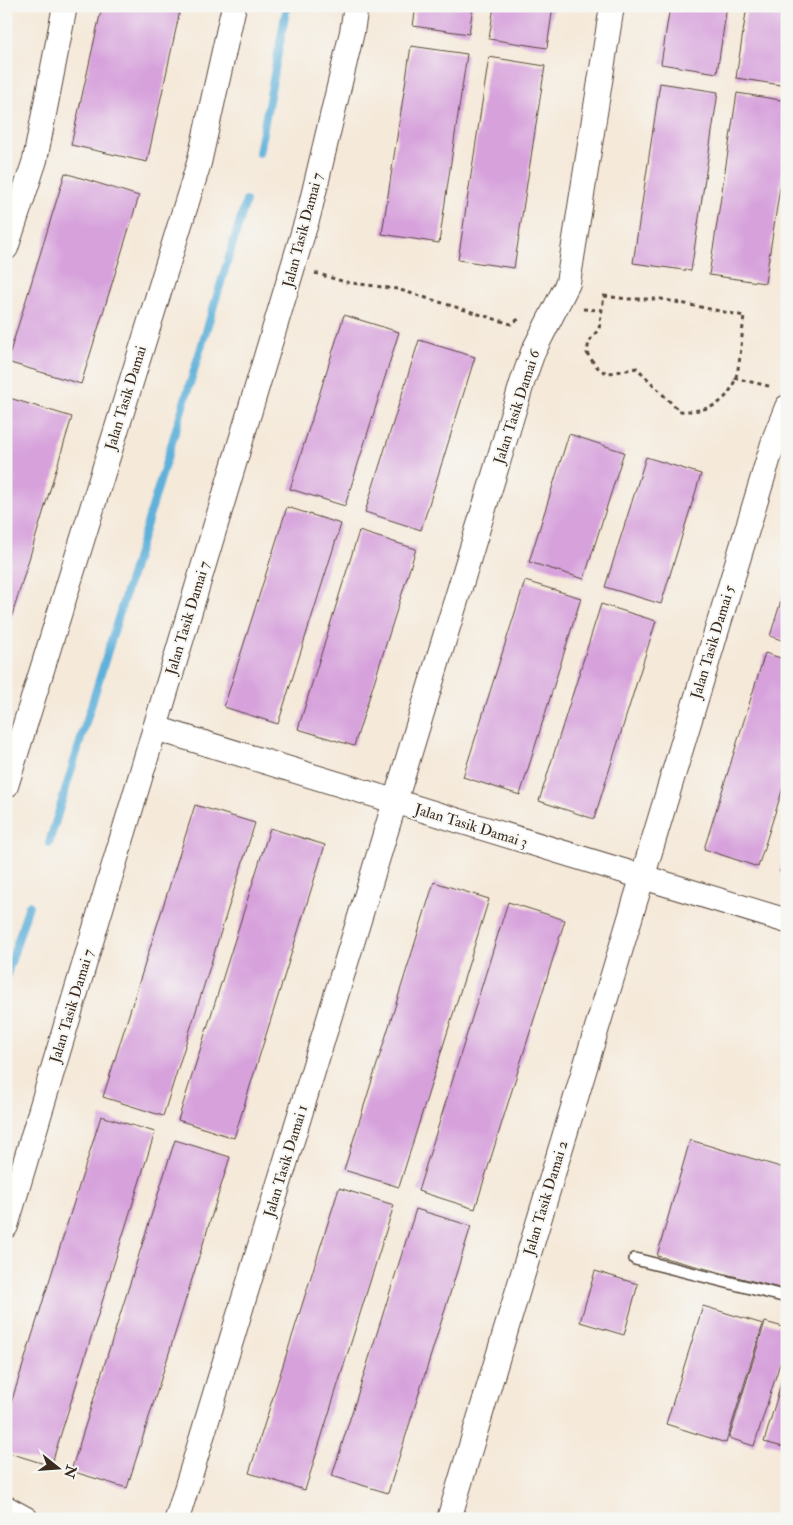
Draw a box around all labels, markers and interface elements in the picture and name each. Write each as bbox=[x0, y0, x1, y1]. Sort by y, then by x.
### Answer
street label: Jalan Tasik Damai 7 bbox=[278, 170, 328, 291]
street label: Jalan Tasik Damai bbox=[101, 344, 152, 454]
street label: Jalan Tasik Damai 6 bbox=[489, 346, 546, 468]
street label: Jalan Tasik Damai 7 bbox=[161, 559, 215, 679]
street label: Jalan Tasik Damai 5 bbox=[686, 582, 740, 702]
street label: Jalan Tasik Damai 3 bbox=[411, 800, 530, 853]
street label: Jalan Tasik Damai 7 bbox=[45, 947, 99, 1067]
street label: Jalan Tasik Damai 1 bbox=[260, 1102, 313, 1221]
street label: Jalan Tasik Damai 2 bbox=[519, 1138, 574, 1259]
north arrow bbox=[32, 1442, 82, 1492]
text: N bbox=[60, 1462, 80, 1481]

